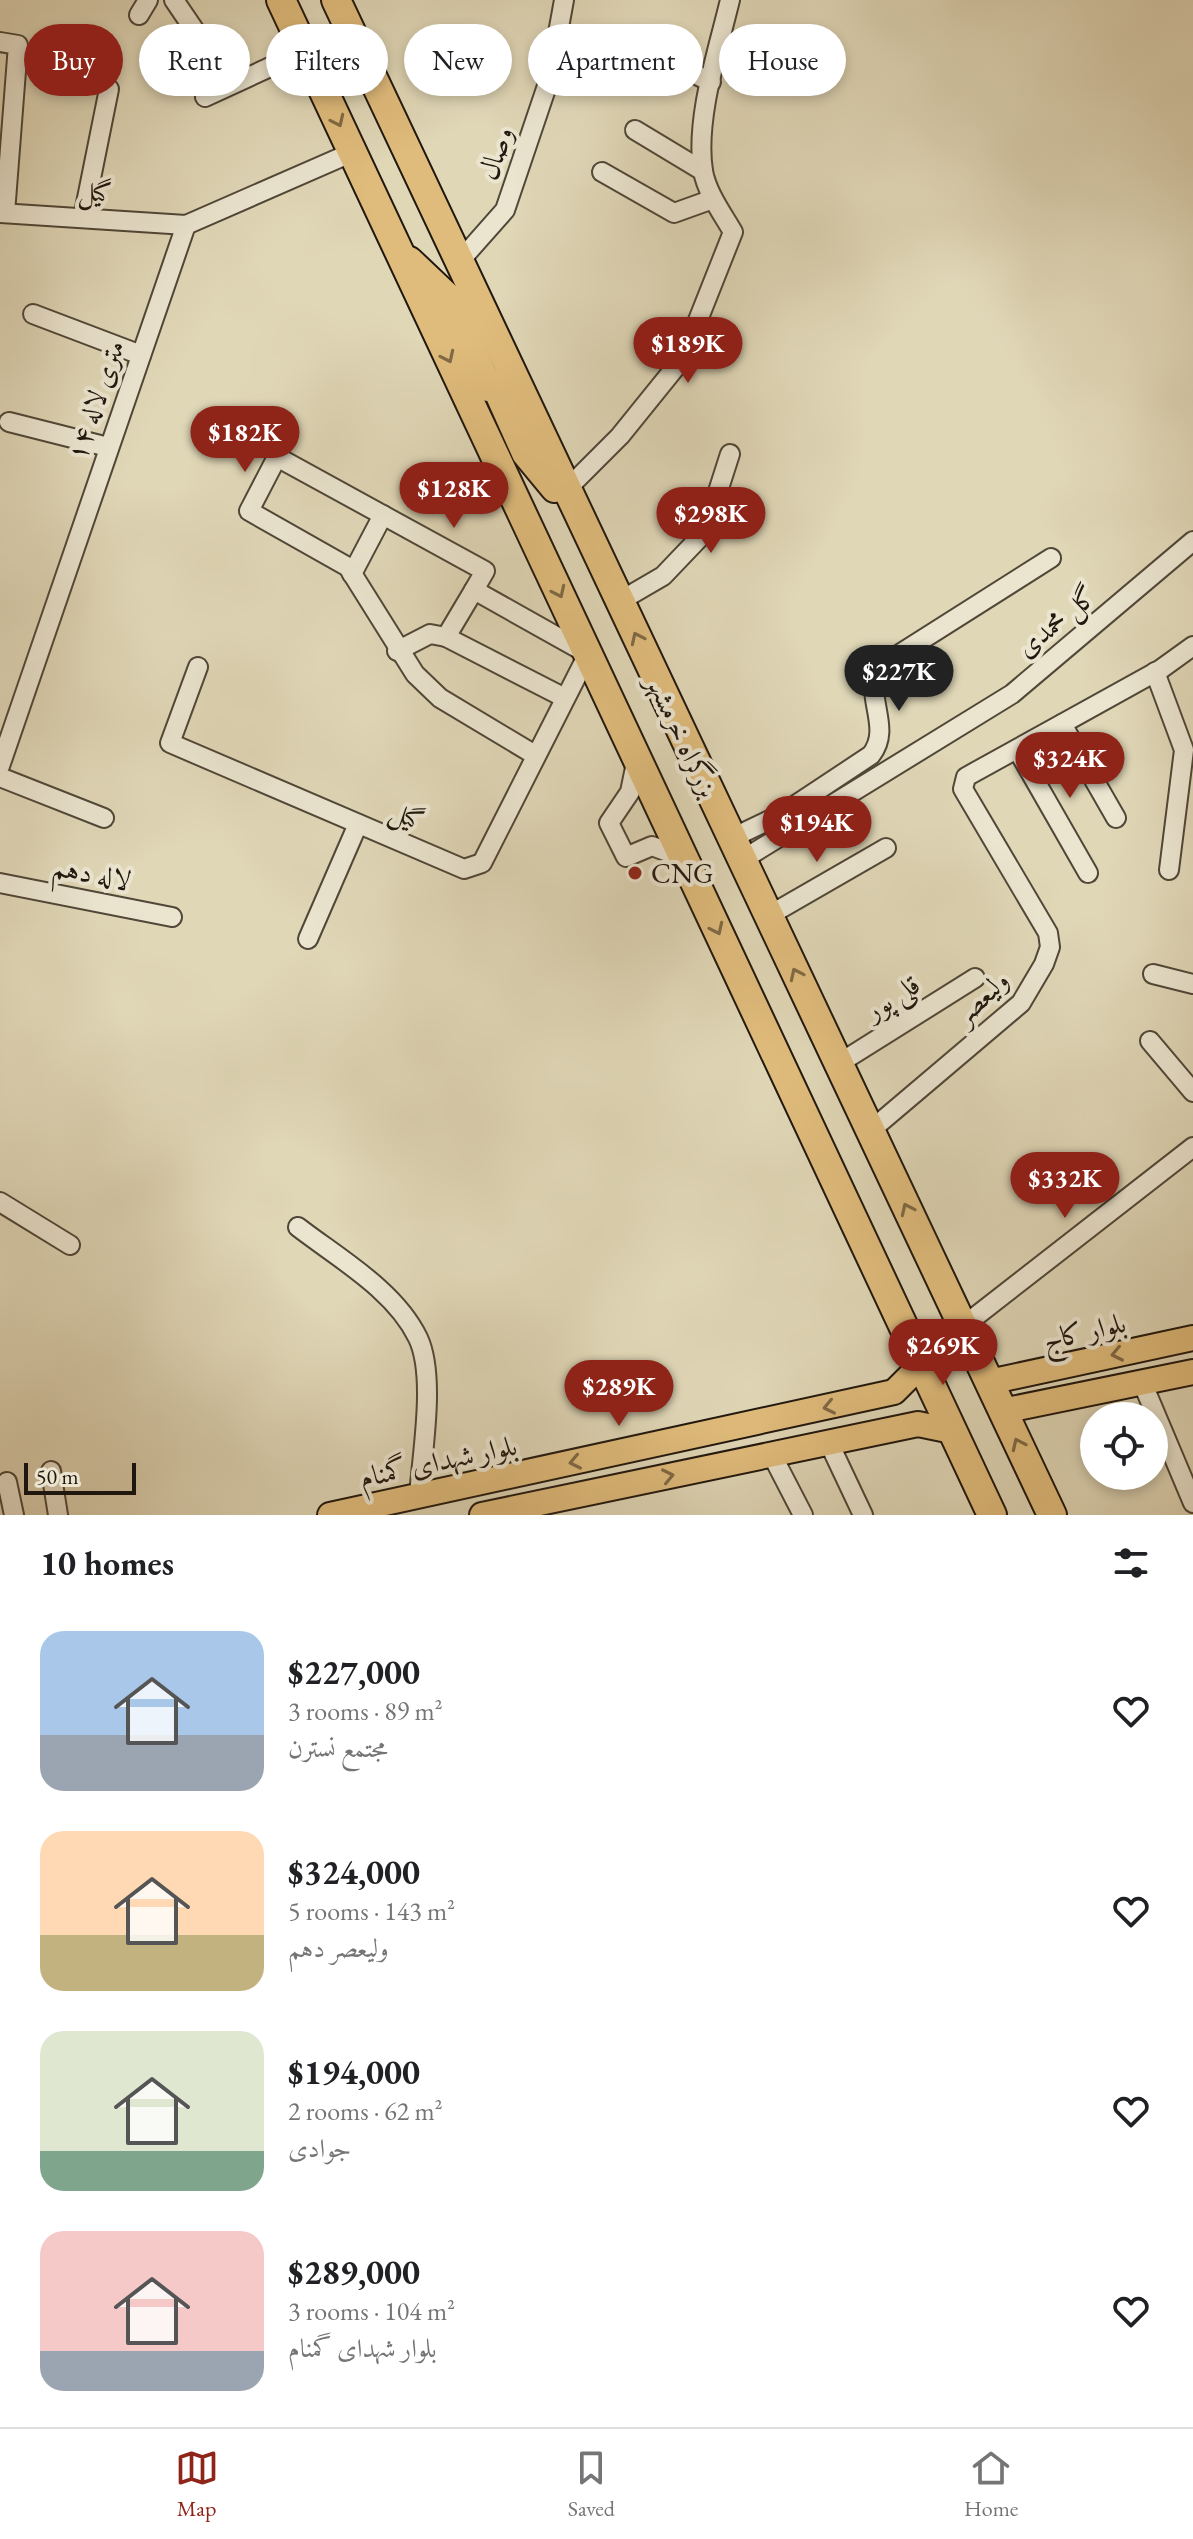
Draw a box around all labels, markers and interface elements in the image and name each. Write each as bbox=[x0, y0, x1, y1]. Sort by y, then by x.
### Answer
chip: Buy bbox=[24, 24, 123, 96]
chip: Rent bbox=[139, 24, 250, 96]
chip: Filters bbox=[266, 24, 388, 96]
chip: New bbox=[404, 24, 512, 96]
chip: Apartment bbox=[528, 24, 703, 96]
chip: House bbox=[719, 24, 846, 96]
one-way arrow bbox=[328, 113, 344, 128]
street label: وصال bbox=[469, 122, 521, 184]
street label: گیل bbox=[77, 172, 113, 212]
pin: $189K bbox=[632, 317, 744, 385]
text: $189K bbox=[651, 326, 725, 360]
street label: ۱۴ متری لاله bbox=[58, 335, 132, 465]
one-way arrow bbox=[438, 348, 454, 363]
pin: $182K bbox=[189, 406, 301, 474]
text: $182K bbox=[208, 415, 282, 449]
pin: $128K bbox=[398, 462, 510, 530]
text: $128K bbox=[417, 471, 491, 505]
pin: $298K bbox=[655, 487, 767, 555]
text: $298K bbox=[674, 496, 748, 530]
street label: گل محمدی bbox=[1008, 577, 1105, 666]
one-way arrow bbox=[549, 584, 565, 598]
one-way arrow bbox=[631, 632, 647, 646]
pin: $227K bbox=[843, 645, 955, 713]
text: $227K bbox=[862, 654, 936, 688]
street label: بزرگراه خرمشهر bbox=[637, 667, 727, 803]
pin: $324K bbox=[1014, 732, 1126, 800]
text: $324K bbox=[1033, 741, 1107, 775]
street label: گیل bbox=[384, 792, 430, 840]
pin: $194K bbox=[761, 796, 873, 864]
text: $194K bbox=[780, 805, 854, 839]
street label: لاله دهم bbox=[48, 848, 134, 907]
place label: CNG bbox=[651, 855, 713, 891]
marker: CNG bbox=[626, 864, 644, 882]
one-way arrow bbox=[707, 920, 723, 935]
street label: ولیعصر bbox=[944, 962, 1017, 1035]
street label: قلی پور bbox=[855, 966, 928, 1032]
one-way arrow bbox=[790, 968, 806, 983]
pin: $332K bbox=[1009, 1152, 1121, 1220]
text: $332K bbox=[1028, 1161, 1102, 1195]
one-way arrow bbox=[901, 1203, 917, 1218]
street label: بلوار کاج bbox=[1039, 1304, 1131, 1366]
pin: $269K bbox=[887, 1319, 999, 1387]
text: $269K bbox=[906, 1328, 980, 1362]
one-way arrow bbox=[1110, 1345, 1124, 1362]
pin: $289K bbox=[563, 1360, 675, 1428]
text: $289K bbox=[582, 1369, 656, 1403]
one-way arrow bbox=[823, 1398, 836, 1415]
map controls bbox=[1080, 1402, 1168, 1490]
button: locate bbox=[1080, 1402, 1168, 1490]
street label: بلوار شهدای گمنام bbox=[356, 1427, 521, 1502]
one-way arrow bbox=[1012, 1438, 1028, 1453]
one-way arrow bbox=[569, 1453, 582, 1470]
scale bar bbox=[24, 1459, 136, 1495]
text: 50 m bbox=[36, 1462, 79, 1491]
one-way arrow bbox=[661, 1468, 674, 1485]
text: 10 homes bbox=[40, 1541, 174, 1585]
icon: filters bbox=[1109, 1541, 1153, 1585]
text: $227,000 bbox=[288, 1650, 420, 1694]
icon: home bbox=[104, 1663, 200, 1759]
icon: heart bbox=[1109, 1689, 1153, 1733]
text: 3 rooms · 89 m² bbox=[288, 1694, 443, 1728]
text: مجتمع نسترن bbox=[288, 1731, 388, 1765]
text: $324,000 bbox=[288, 1850, 420, 1894]
icon: home bbox=[104, 1863, 200, 1959]
icon: heart bbox=[1109, 1889, 1153, 1933]
text: 5 rooms · 143 m² bbox=[288, 1894, 455, 1928]
text: ولیعصر دهم bbox=[288, 1931, 389, 1965]
text: $194,000 bbox=[288, 2050, 420, 2094]
icon: home bbox=[104, 2063, 200, 2159]
icon: heart bbox=[1109, 2089, 1153, 2133]
text: 2 rooms · 62 m² bbox=[288, 2094, 443, 2128]
text: جوادی bbox=[288, 2131, 351, 2165]
text: $289,000 bbox=[288, 2250, 420, 2294]
icon: home bbox=[104, 2263, 200, 2359]
icon: heart bbox=[1109, 2289, 1153, 2333]
text: 3 rooms · 104 m² bbox=[288, 2294, 455, 2328]
text: بلوار شهدای گمنام bbox=[288, 2331, 437, 2365]
tab: Map bbox=[175, 2446, 219, 2523]
tab: Saved bbox=[568, 2446, 615, 2523]
tab: Home bbox=[964, 2446, 1018, 2523]

